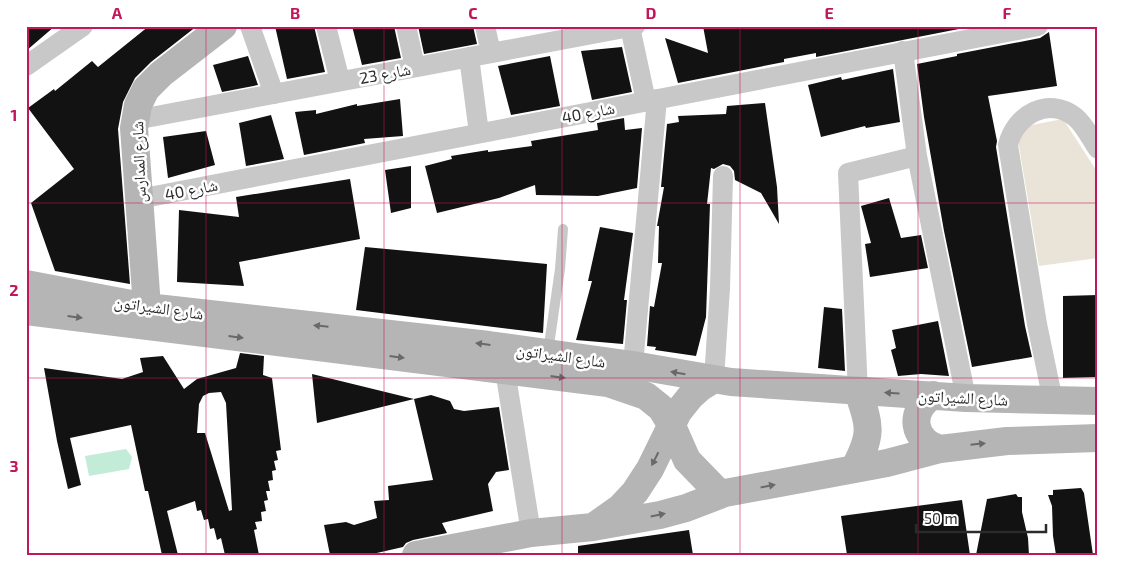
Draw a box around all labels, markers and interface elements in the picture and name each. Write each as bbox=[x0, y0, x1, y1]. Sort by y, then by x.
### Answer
text: A bbox=[112, 3, 123, 22]
text: B bbox=[290, 3, 300, 22]
text: C bbox=[468, 3, 478, 22]
text: D bbox=[646, 3, 657, 22]
text: E bbox=[824, 3, 834, 22]
text: F bbox=[1003, 3, 1012, 22]
street label: شارع 23 bbox=[358, 59, 413, 89]
street label: شارع 40 bbox=[560, 98, 616, 128]
text: 1 bbox=[11, 105, 17, 124]
street label: شارع المدارس bbox=[127, 121, 151, 203]
street label: شارع 40 bbox=[163, 175, 219, 205]
text: 2 bbox=[9, 280, 19, 299]
street label: شارع الشيراتون bbox=[113, 291, 205, 325]
one-way arrow bbox=[67, 313, 83, 321]
one-way arrow bbox=[313, 322, 329, 330]
one-way arrow bbox=[228, 333, 244, 341]
street label: شارع الشيراتون bbox=[515, 339, 607, 373]
one-way arrow bbox=[474, 340, 490, 348]
one-way arrow bbox=[389, 353, 405, 361]
one-way arrow bbox=[670, 368, 686, 376]
one-way arrow bbox=[551, 373, 567, 381]
street label: شارع الشيراتون bbox=[917, 385, 1009, 411]
one-way arrow bbox=[883, 389, 899, 397]
one-way arrow bbox=[971, 440, 987, 448]
one-way arrow bbox=[651, 452, 659, 466]
text: 3 bbox=[9, 456, 19, 475]
one-way arrow bbox=[760, 481, 776, 489]
scale bar bbox=[916, 501, 1046, 533]
text: 50 m bbox=[924, 509, 958, 527]
one-way arrow bbox=[651, 511, 666, 519]

